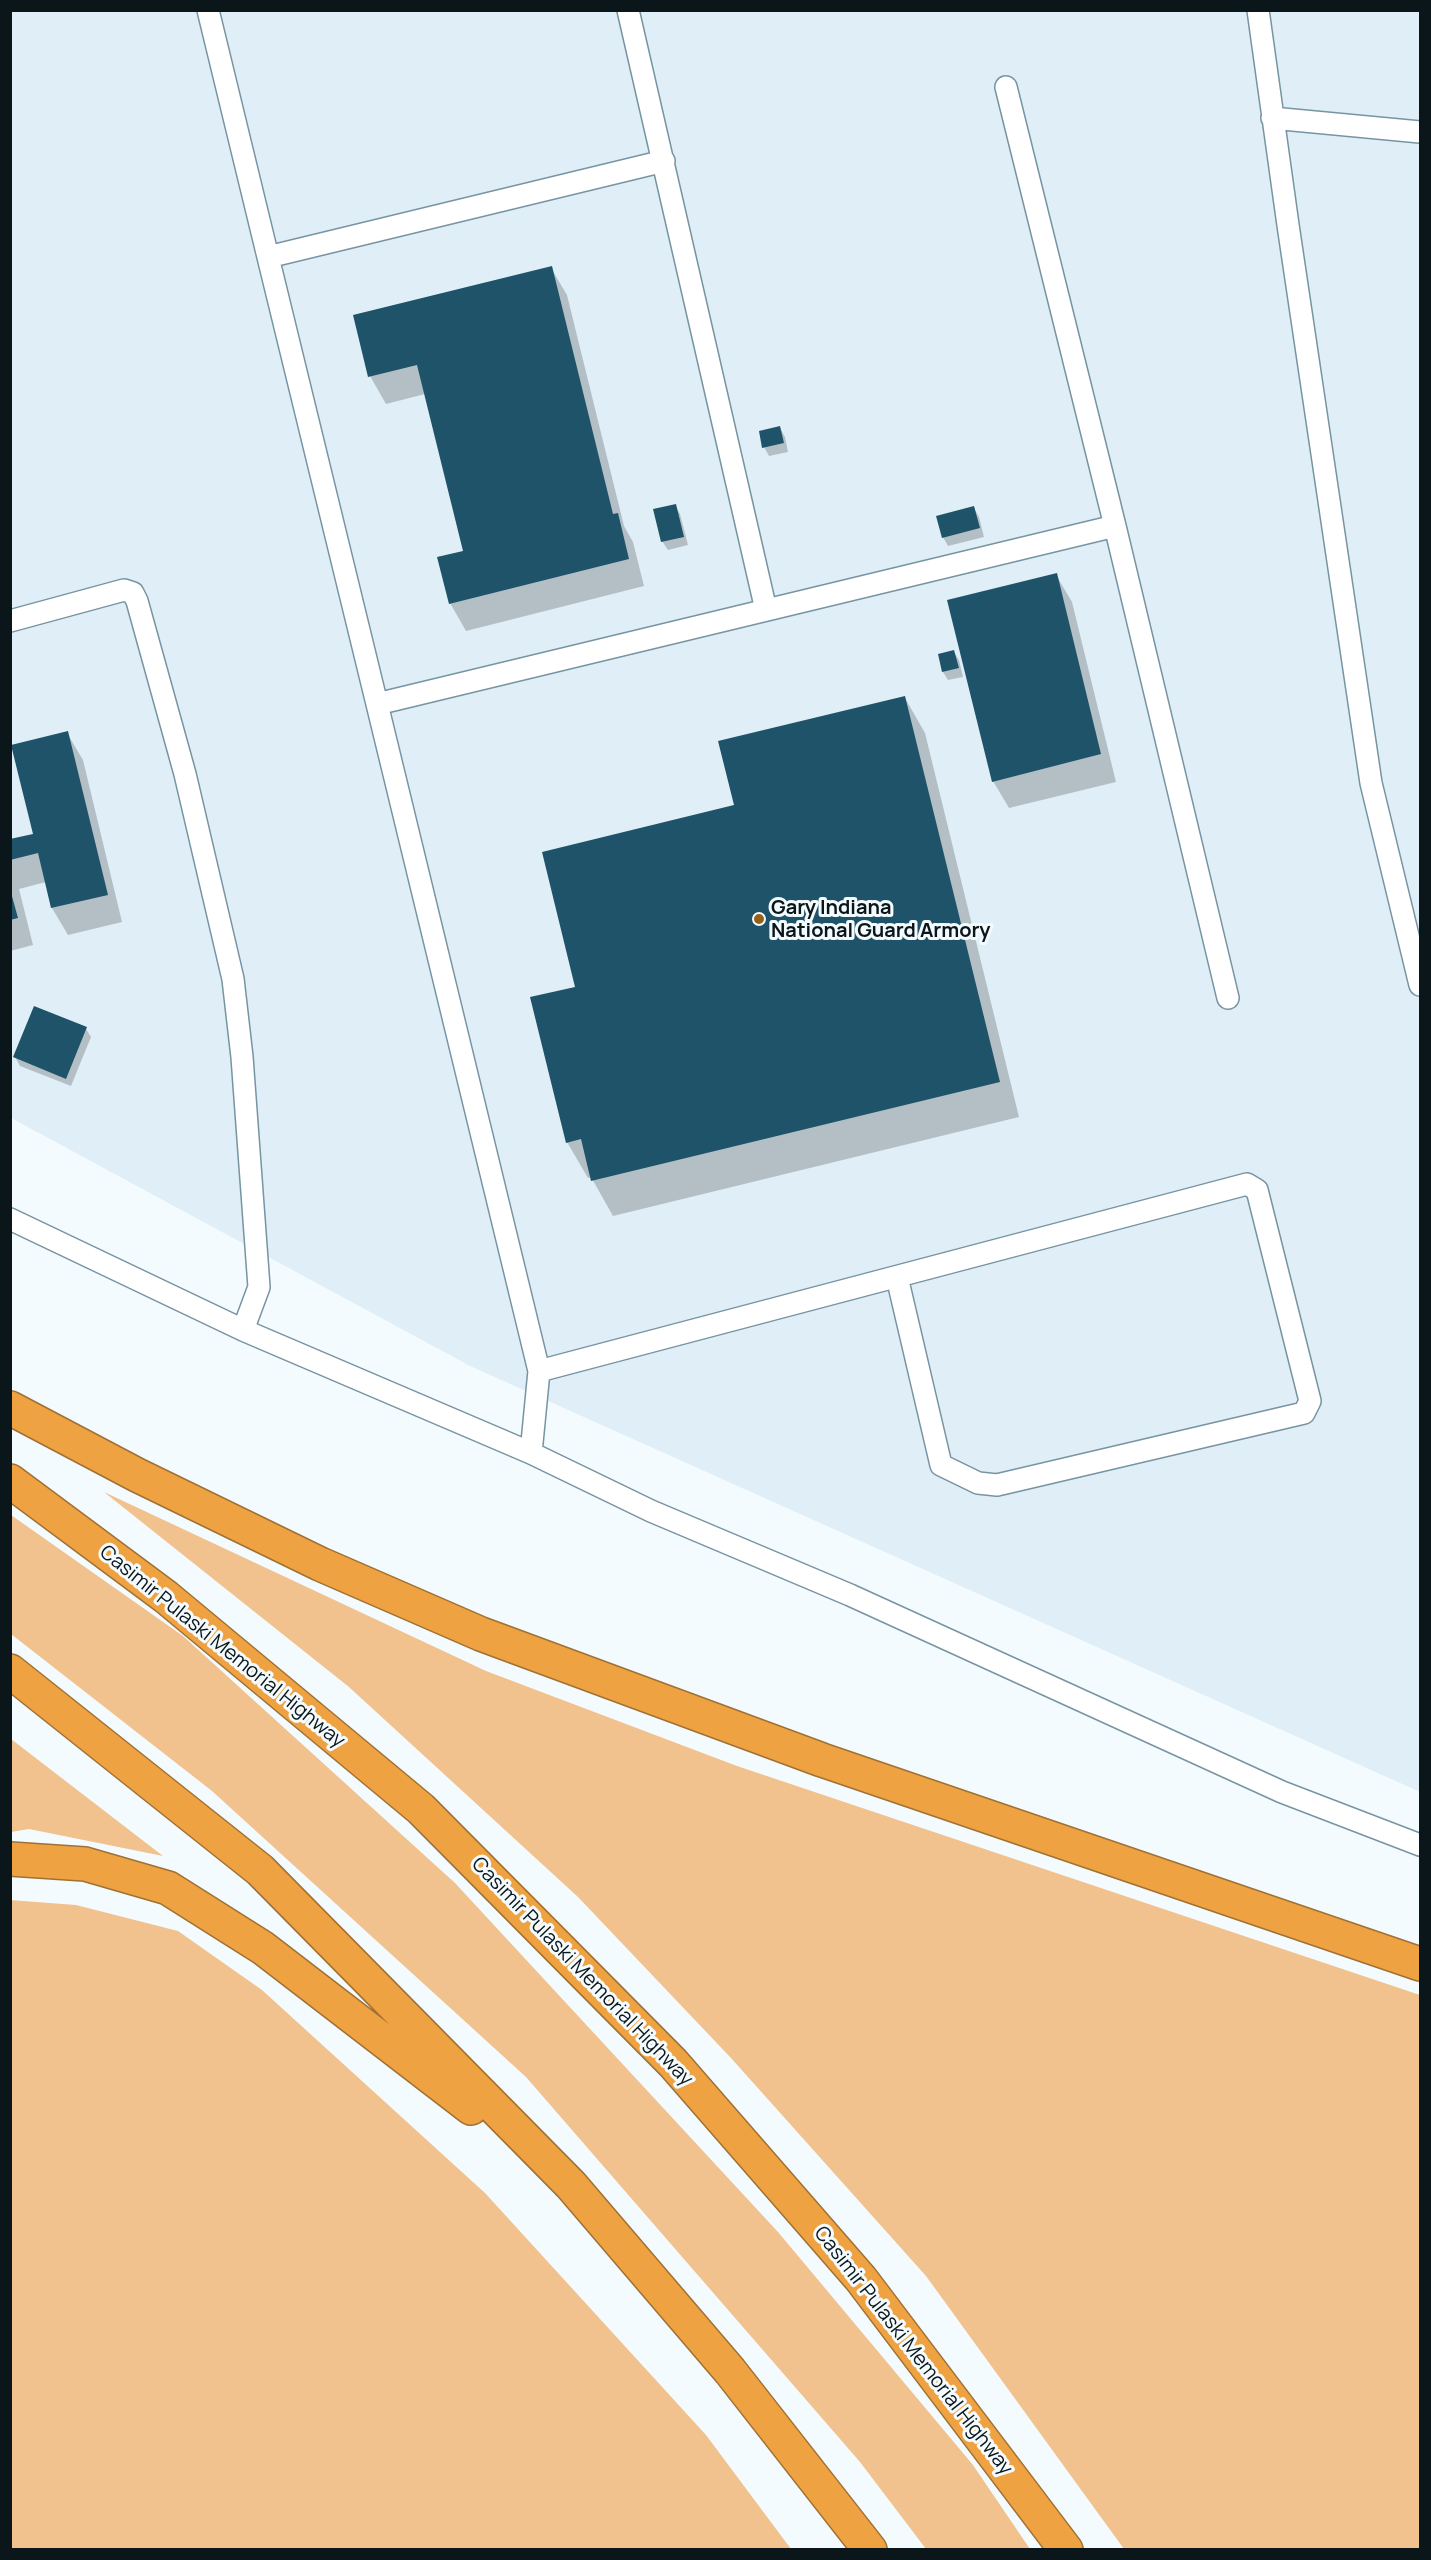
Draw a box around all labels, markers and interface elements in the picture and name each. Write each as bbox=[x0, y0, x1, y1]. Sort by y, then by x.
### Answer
place label: Gary Indiana National Guard Armory bbox=[771, 896, 990, 943]
marker: Gary Indiana National Guard Armory bbox=[752, 912, 766, 926]
street label: Casimir Pulaski Memorial Highway bbox=[94, 1541, 350, 1753]
street label: Casimir Pulaski Memorial Highway bbox=[466, 1853, 698, 2091]
street label: Casimir Pulaski Memorial Highway bbox=[809, 2222, 1017, 2480]

